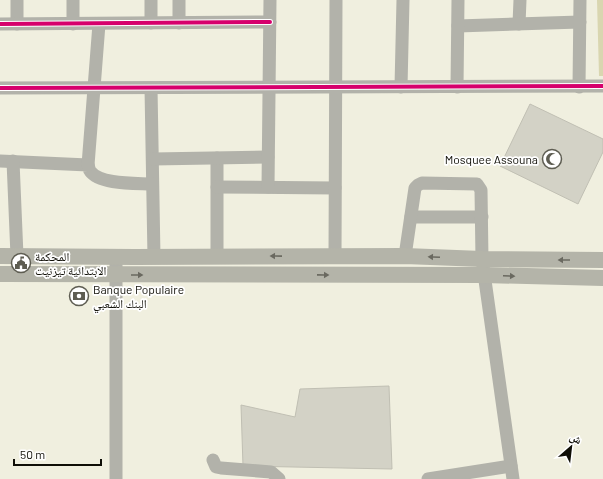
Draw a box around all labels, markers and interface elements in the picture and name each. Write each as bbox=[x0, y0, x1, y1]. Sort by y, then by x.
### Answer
mosque icon: Mosquee Assouna bbox=[541, 148, 563, 170]
place label: Mosquee Assouna bbox=[445, 152, 538, 166]
place label: المحكمة الابتدائية تيزنيت bbox=[35, 249, 107, 278]
public building icon: المحكمة الابتدائية تيزنيت bbox=[10, 252, 32, 274]
one-way arrow bbox=[270, 253, 282, 260]
one-way arrow bbox=[427, 254, 440, 260]
one-way arrow bbox=[557, 257, 570, 263]
one-way arrow bbox=[317, 271, 329, 278]
one-way arrow bbox=[131, 272, 144, 278]
one-way arrow bbox=[503, 272, 515, 279]
place label: Banque Populaire البنك الشعبي bbox=[93, 282, 184, 314]
bank icon: Banque Populaire البنك الشعبي bbox=[68, 285, 90, 307]
north arrow bbox=[551, 427, 591, 467]
text: ش bbox=[567, 429, 584, 448]
scale bar bbox=[14, 441, 101, 467]
text: 50 m bbox=[20, 447, 45, 461]

